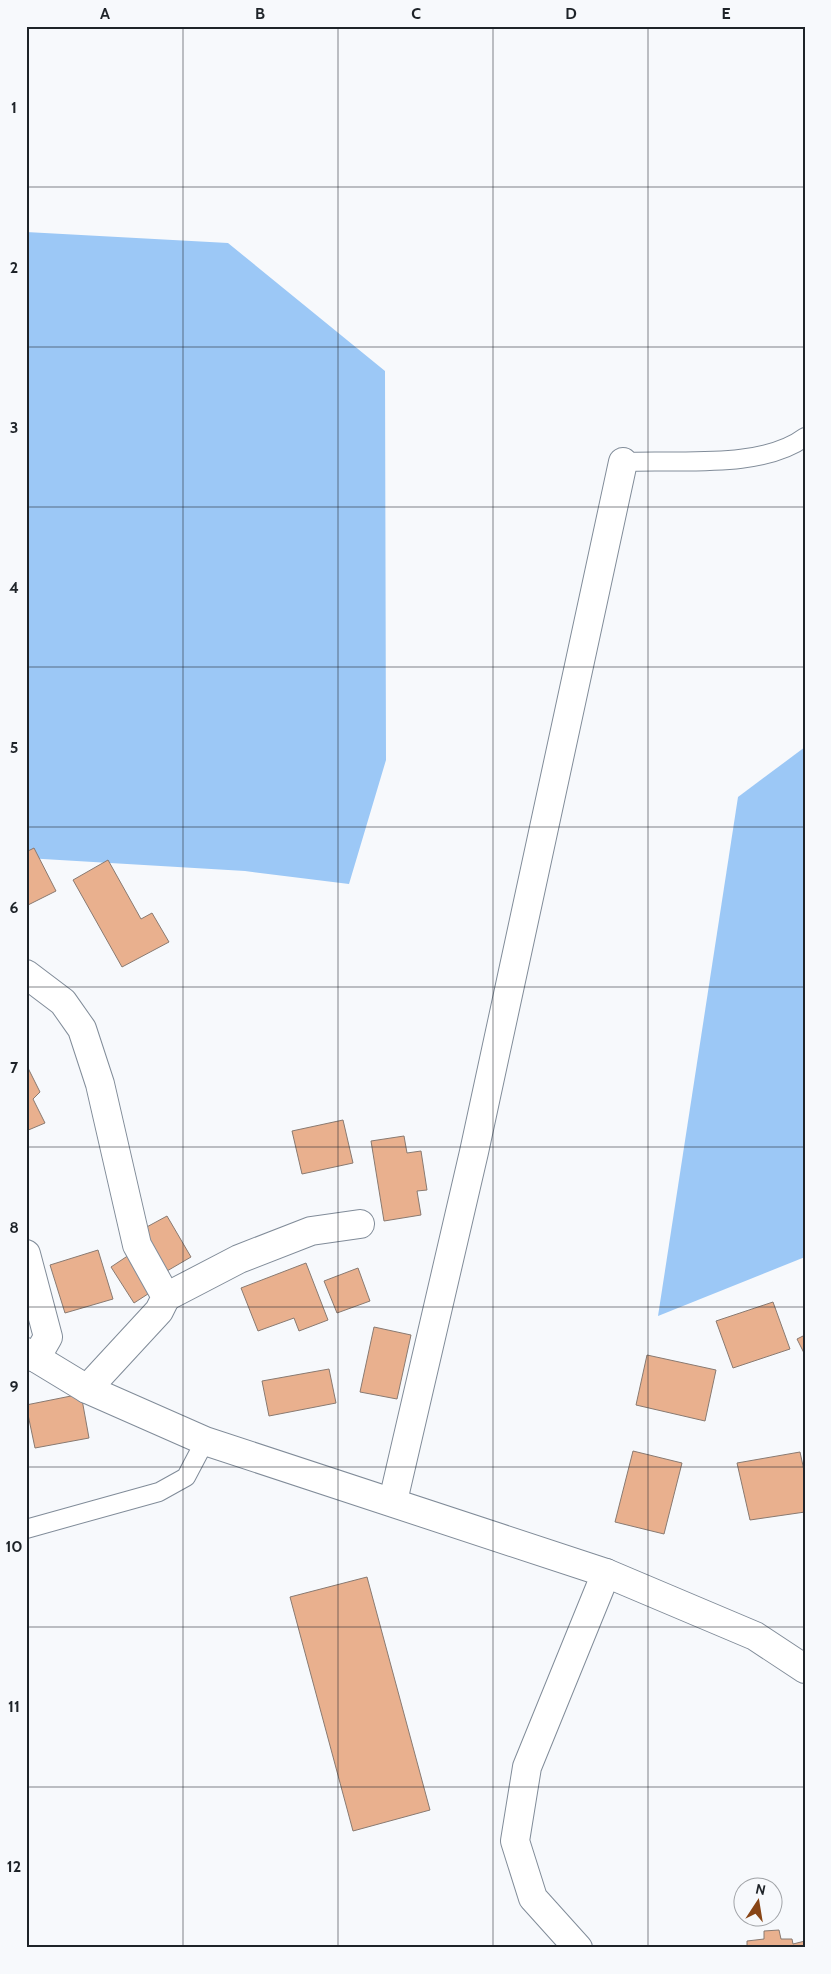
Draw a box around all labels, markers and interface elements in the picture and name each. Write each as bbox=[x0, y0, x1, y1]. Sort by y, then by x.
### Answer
text: A bbox=[100, 4, 110, 23]
text: B bbox=[255, 4, 265, 23]
text: C bbox=[411, 4, 421, 23]
text: D bbox=[565, 4, 577, 23]
text: E bbox=[721, 4, 731, 23]
text: 1 bbox=[11, 98, 17, 117]
text: 2 bbox=[10, 258, 18, 277]
text: 3 bbox=[10, 418, 18, 437]
text: 4 bbox=[9, 578, 19, 597]
text: 5 bbox=[10, 738, 18, 757]
text: 6 bbox=[10, 898, 19, 917]
text: 7 bbox=[10, 1058, 19, 1077]
text: 8 bbox=[9, 1218, 19, 1237]
text: 9 bbox=[10, 1377, 19, 1396]
text: 10 bbox=[5, 1537, 23, 1556]
text: 11 bbox=[8, 1697, 20, 1716]
text: 12 bbox=[7, 1857, 21, 1876]
north arrow bbox=[734, 1876, 784, 1926]
text: N bbox=[754, 1879, 767, 1899]

